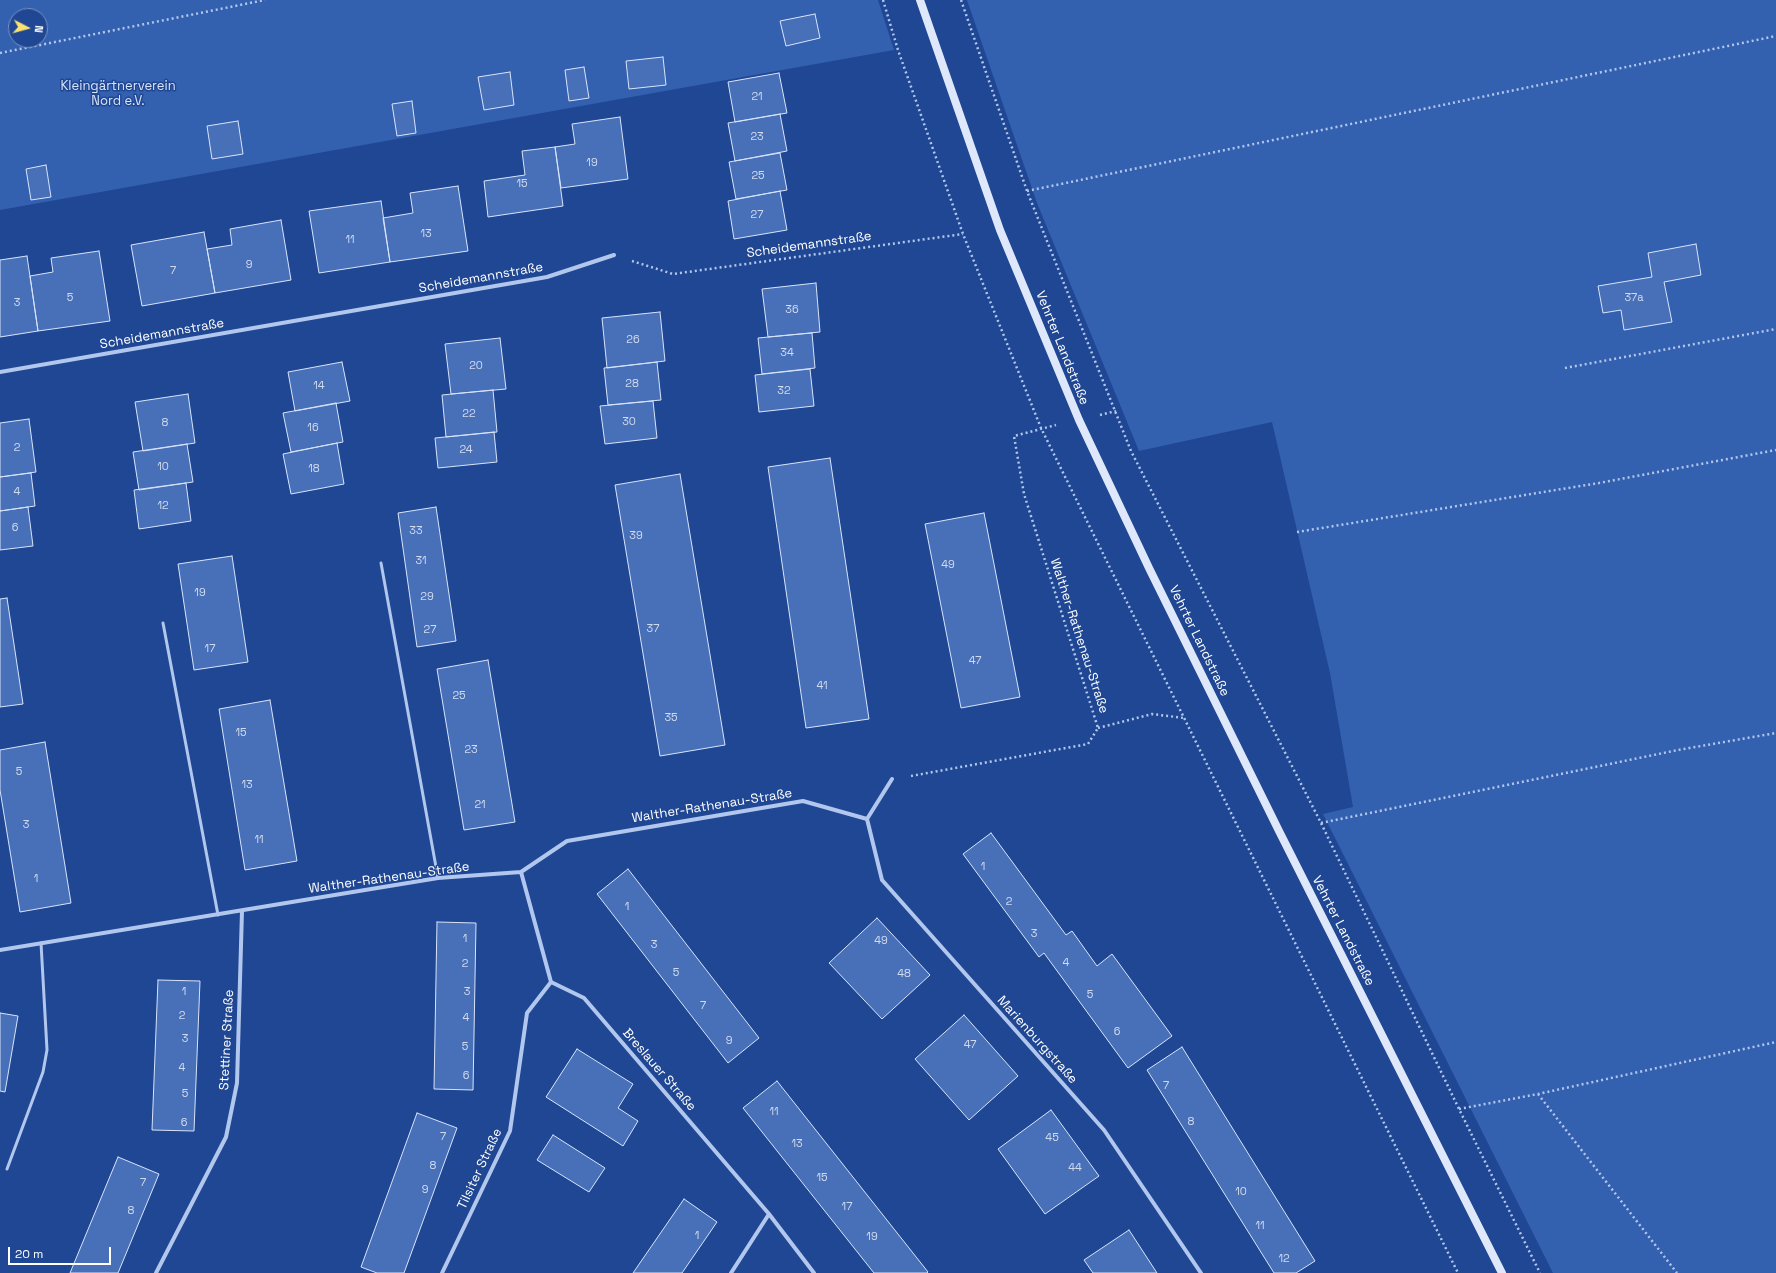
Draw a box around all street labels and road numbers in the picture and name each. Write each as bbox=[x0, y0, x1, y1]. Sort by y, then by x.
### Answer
street label: Scheidemannstraße bbox=[746, 229, 872, 261]
street label: Scheidemannstraße bbox=[418, 259, 544, 297]
street label: Vehrter Landstraße bbox=[1032, 289, 1092, 407]
street label: Scheidemannstraße bbox=[99, 315, 225, 353]
street label: Walther-Rathenau-Straße bbox=[1047, 557, 1111, 715]
street label: Vehrter Landstraße bbox=[1165, 583, 1233, 699]
street label: Walther-Rathenau-Straße bbox=[631, 786, 793, 826]
street label: Walther-Rathenau-Straße bbox=[308, 859, 470, 897]
street label: Vehrter Landstraße bbox=[1308, 873, 1378, 989]
street label: Stettiner Straße bbox=[217, 989, 237, 1091]
street label: Marienburgstraße bbox=[994, 993, 1080, 1087]
street label: Breslauer Straße bbox=[619, 1026, 699, 1114]
street label: Tilsiter Straße bbox=[454, 1126, 506, 1212]

